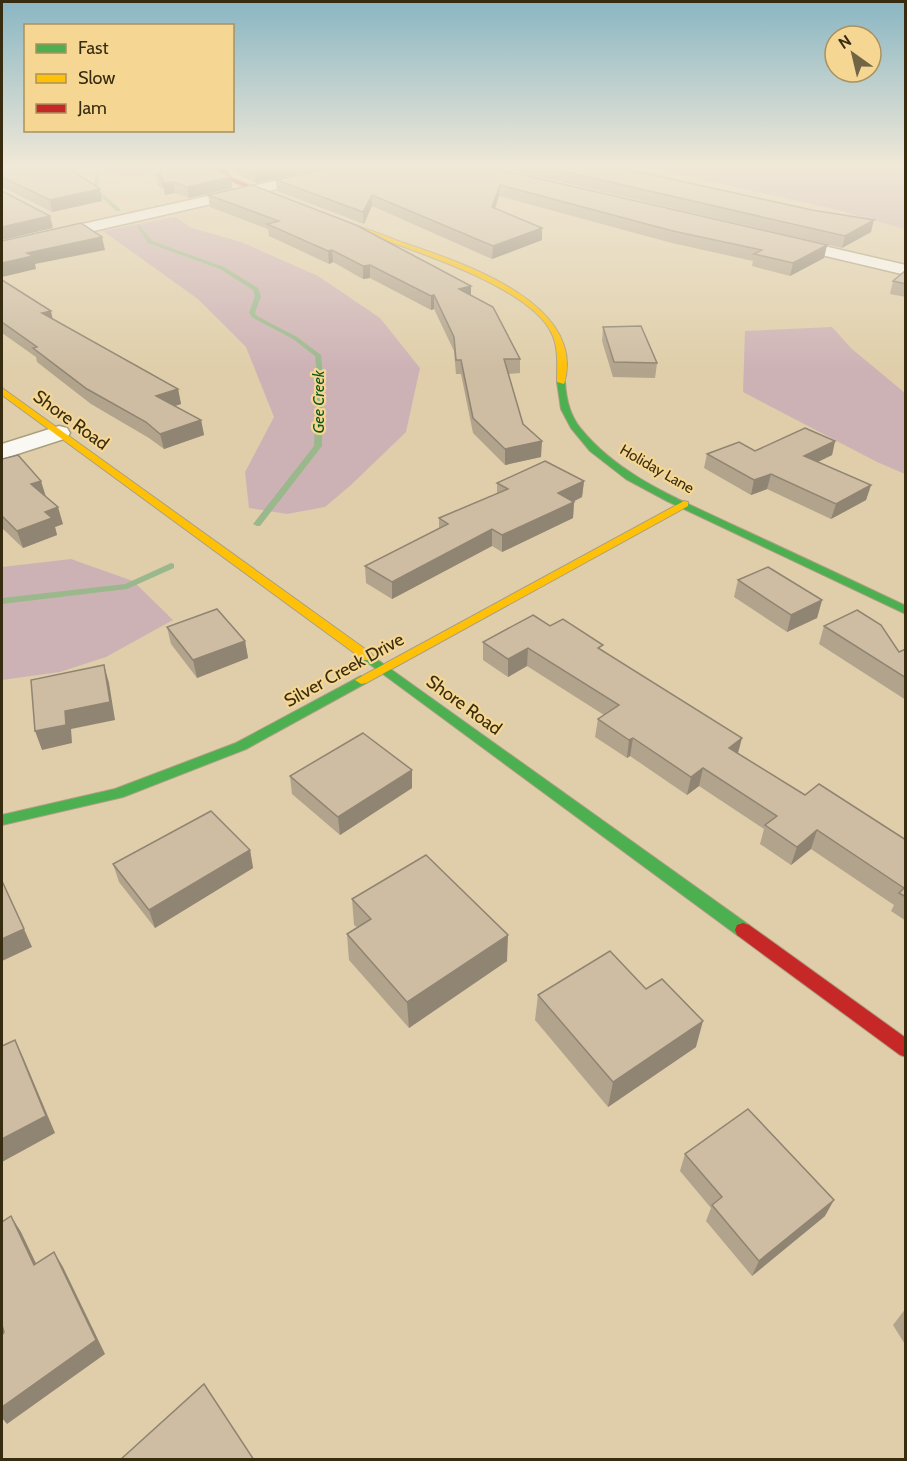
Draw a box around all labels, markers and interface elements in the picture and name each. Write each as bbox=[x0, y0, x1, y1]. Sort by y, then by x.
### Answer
legend bbox=[24, 24, 234, 132]
north arrow bbox=[823, 24, 883, 84]
text: N bbox=[835, 31, 855, 53]
text: Fast bbox=[78, 37, 109, 59]
text: Slow bbox=[78, 67, 115, 89]
text: Jam bbox=[77, 97, 107, 119]
water label: Gee Creek bbox=[309, 369, 328, 434]
street label: Shore Road bbox=[29, 385, 113, 455]
street label: Holiday Lane bbox=[617, 441, 697, 498]
street label: Silver Creek Drive bbox=[280, 628, 408, 712]
street label: Shore Road bbox=[422, 670, 506, 740]

